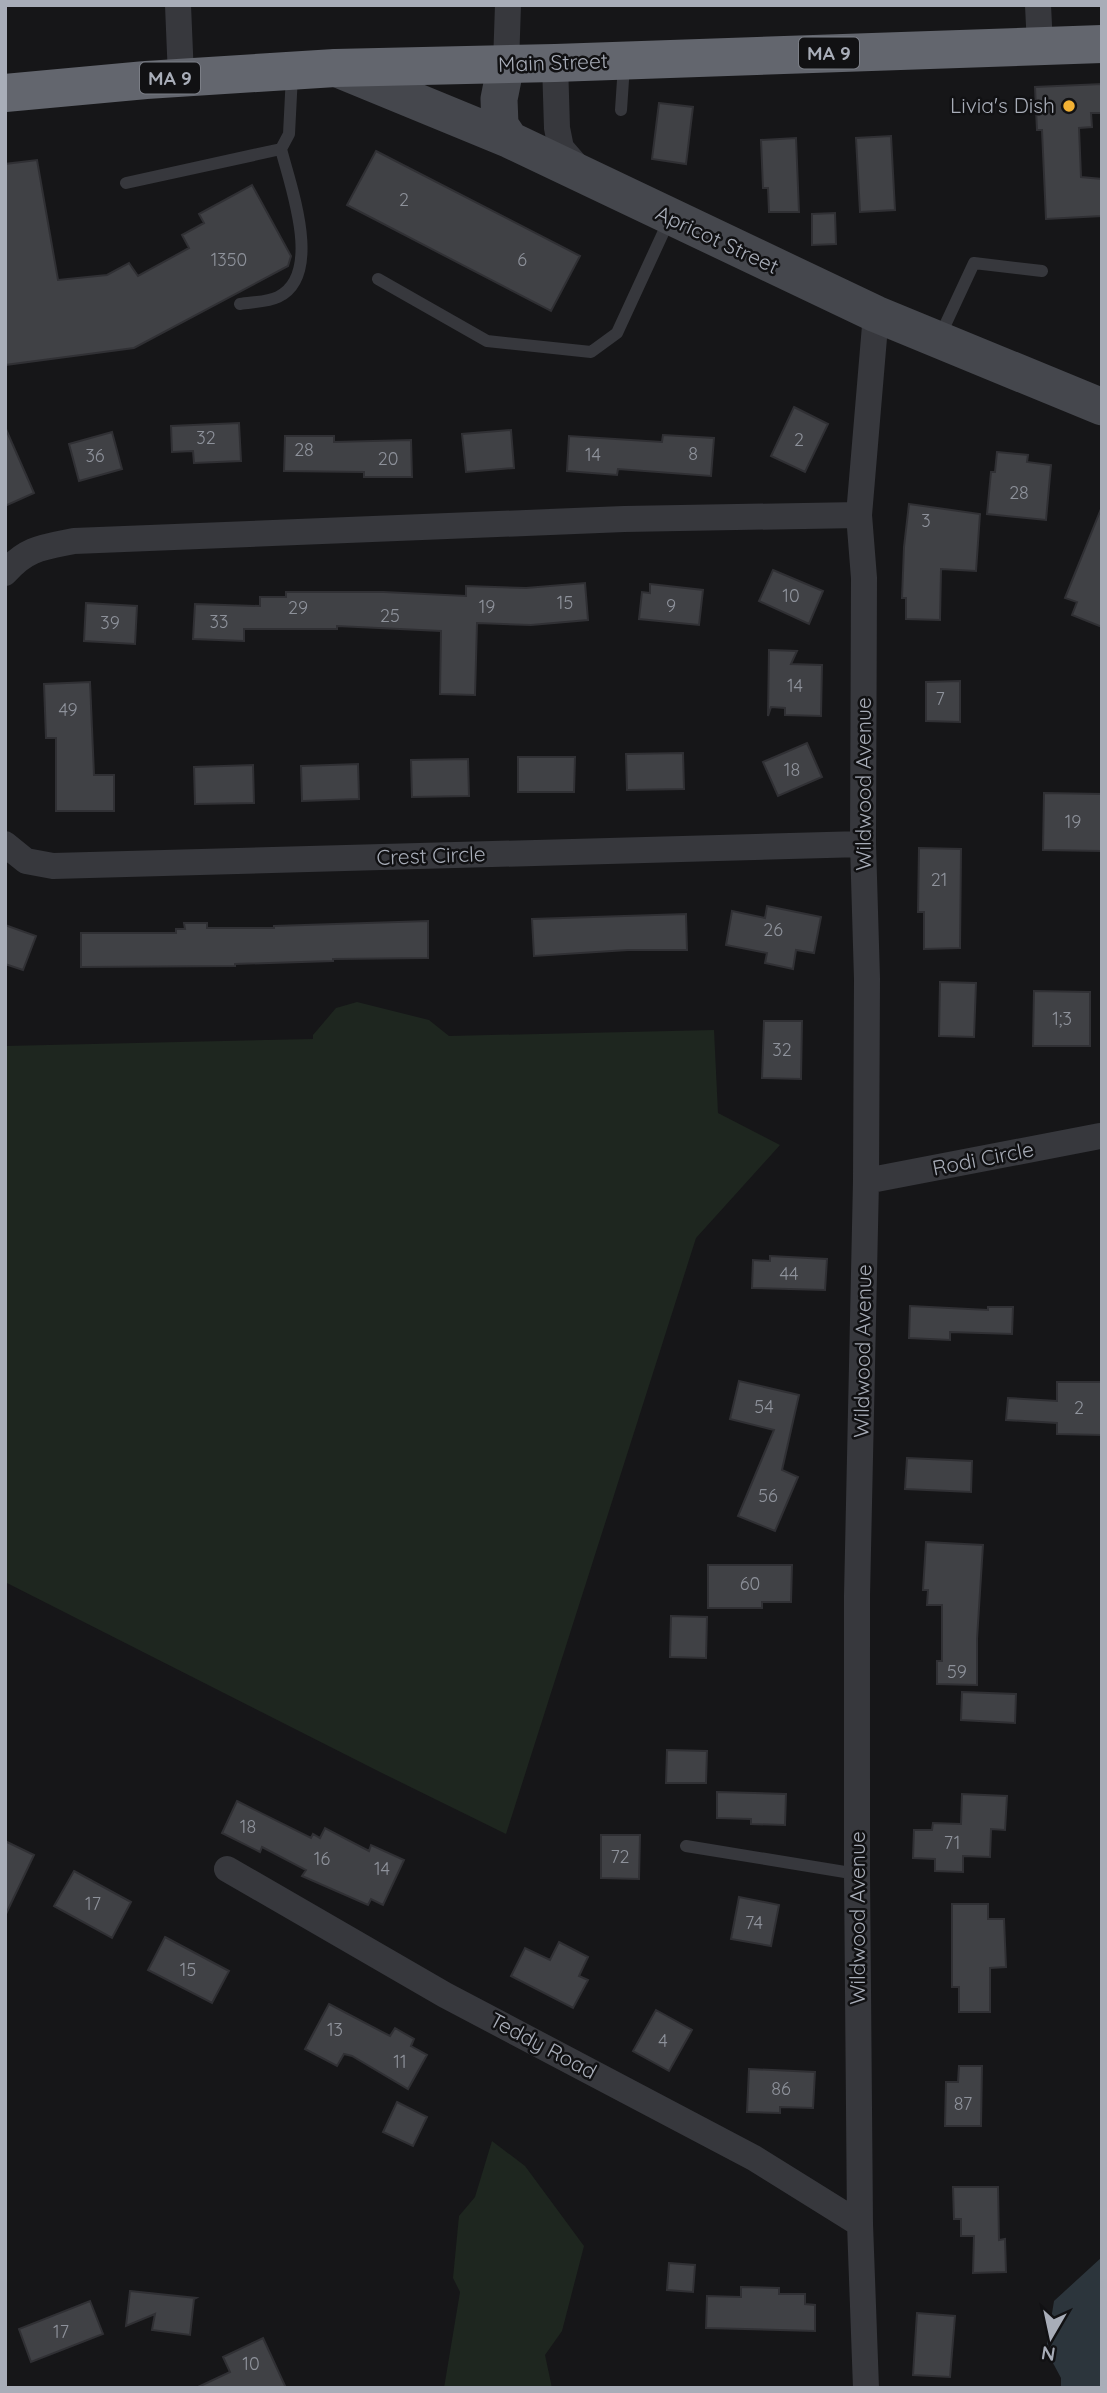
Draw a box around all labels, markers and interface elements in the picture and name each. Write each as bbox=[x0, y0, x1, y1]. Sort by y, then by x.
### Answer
road number: MA 9 bbox=[799, 38, 859, 68]
street label: Main Street bbox=[498, 47, 608, 77]
road number: MA 9 bbox=[140, 62, 200, 94]
place label: Livia's Dish bbox=[950, 92, 1055, 118]
marker: Livia's Dish bbox=[1061, 98, 1077, 114]
house number: 2 bbox=[399, 188, 409, 211]
street label: Apricot Street bbox=[652, 199, 783, 279]
house number: 1350 bbox=[211, 248, 247, 271]
house number: 6 bbox=[517, 248, 527, 271]
house number: 32 bbox=[196, 426, 216, 449]
house number: 2 bbox=[794, 428, 804, 451]
house number: 28 bbox=[294, 438, 314, 461]
house number: 8 bbox=[688, 442, 698, 465]
house number: 14 bbox=[585, 443, 601, 466]
house number: 36 bbox=[85, 444, 105, 467]
house number: 20 bbox=[378, 447, 398, 470]
house number: 28 bbox=[1009, 481, 1029, 504]
house number: 3 bbox=[921, 509, 931, 532]
house number: 10 bbox=[782, 584, 800, 607]
house number: 15 bbox=[557, 591, 573, 614]
house number: 9 bbox=[666, 594, 676, 617]
house number: 19 bbox=[479, 595, 495, 618]
house number: 29 bbox=[288, 596, 308, 619]
house number: 25 bbox=[380, 604, 400, 627]
house number: 33 bbox=[210, 610, 228, 633]
house number: 39 bbox=[100, 611, 120, 634]
house number: 14 bbox=[787, 674, 803, 697]
house number: 7 bbox=[935, 687, 945, 710]
street label: Wildwood Avenue bbox=[850, 697, 876, 871]
house number: 49 bbox=[58, 698, 78, 721]
house number: 18 bbox=[784, 758, 800, 781]
house number: 19 bbox=[1065, 810, 1081, 833]
street label: Crest Circle bbox=[376, 840, 486, 870]
house number: 21 bbox=[931, 868, 947, 891]
house number: 26 bbox=[763, 918, 783, 941]
house number: 1;3 bbox=[1052, 1007, 1072, 1030]
house number: 32 bbox=[772, 1038, 792, 1061]
street label: Rodi Circle bbox=[930, 1135, 1036, 1181]
house number: 44 bbox=[780, 1262, 798, 1285]
street label: Wildwood Avenue bbox=[847, 1264, 877, 1438]
house number: 54 bbox=[754, 1395, 774, 1418]
house number: 2 bbox=[1074, 1396, 1084, 1419]
house number: 56 bbox=[758, 1484, 778, 1507]
house number: 60 bbox=[740, 1572, 760, 1595]
house number: 59 bbox=[947, 1660, 967, 1683]
house number: 18 bbox=[240, 1815, 256, 1838]
street label: Wildwood Avenue bbox=[844, 1831, 870, 2005]
house number: 71 bbox=[944, 1831, 960, 1854]
house number: 72 bbox=[610, 1845, 630, 1868]
house number: 16 bbox=[314, 1847, 330, 1870]
house number: 14 bbox=[374, 1857, 390, 1880]
house number: 17 bbox=[85, 1892, 101, 1915]
house number: 74 bbox=[745, 1911, 763, 1934]
house number: 15 bbox=[180, 1958, 196, 1981]
street label: Teddy Road bbox=[486, 2006, 601, 2084]
house number: 13 bbox=[327, 2018, 343, 2041]
house number: 4 bbox=[658, 2029, 668, 2052]
house number: 11 bbox=[393, 2050, 407, 2073]
house number: 86 bbox=[771, 2077, 791, 2100]
house number: 87 bbox=[954, 2092, 972, 2115]
north arrow bbox=[1016, 2302, 1086, 2372]
house number: 17 bbox=[53, 2320, 69, 2343]
text: N bbox=[1040, 2341, 1057, 2367]
house number: 10 bbox=[242, 2352, 260, 2375]

